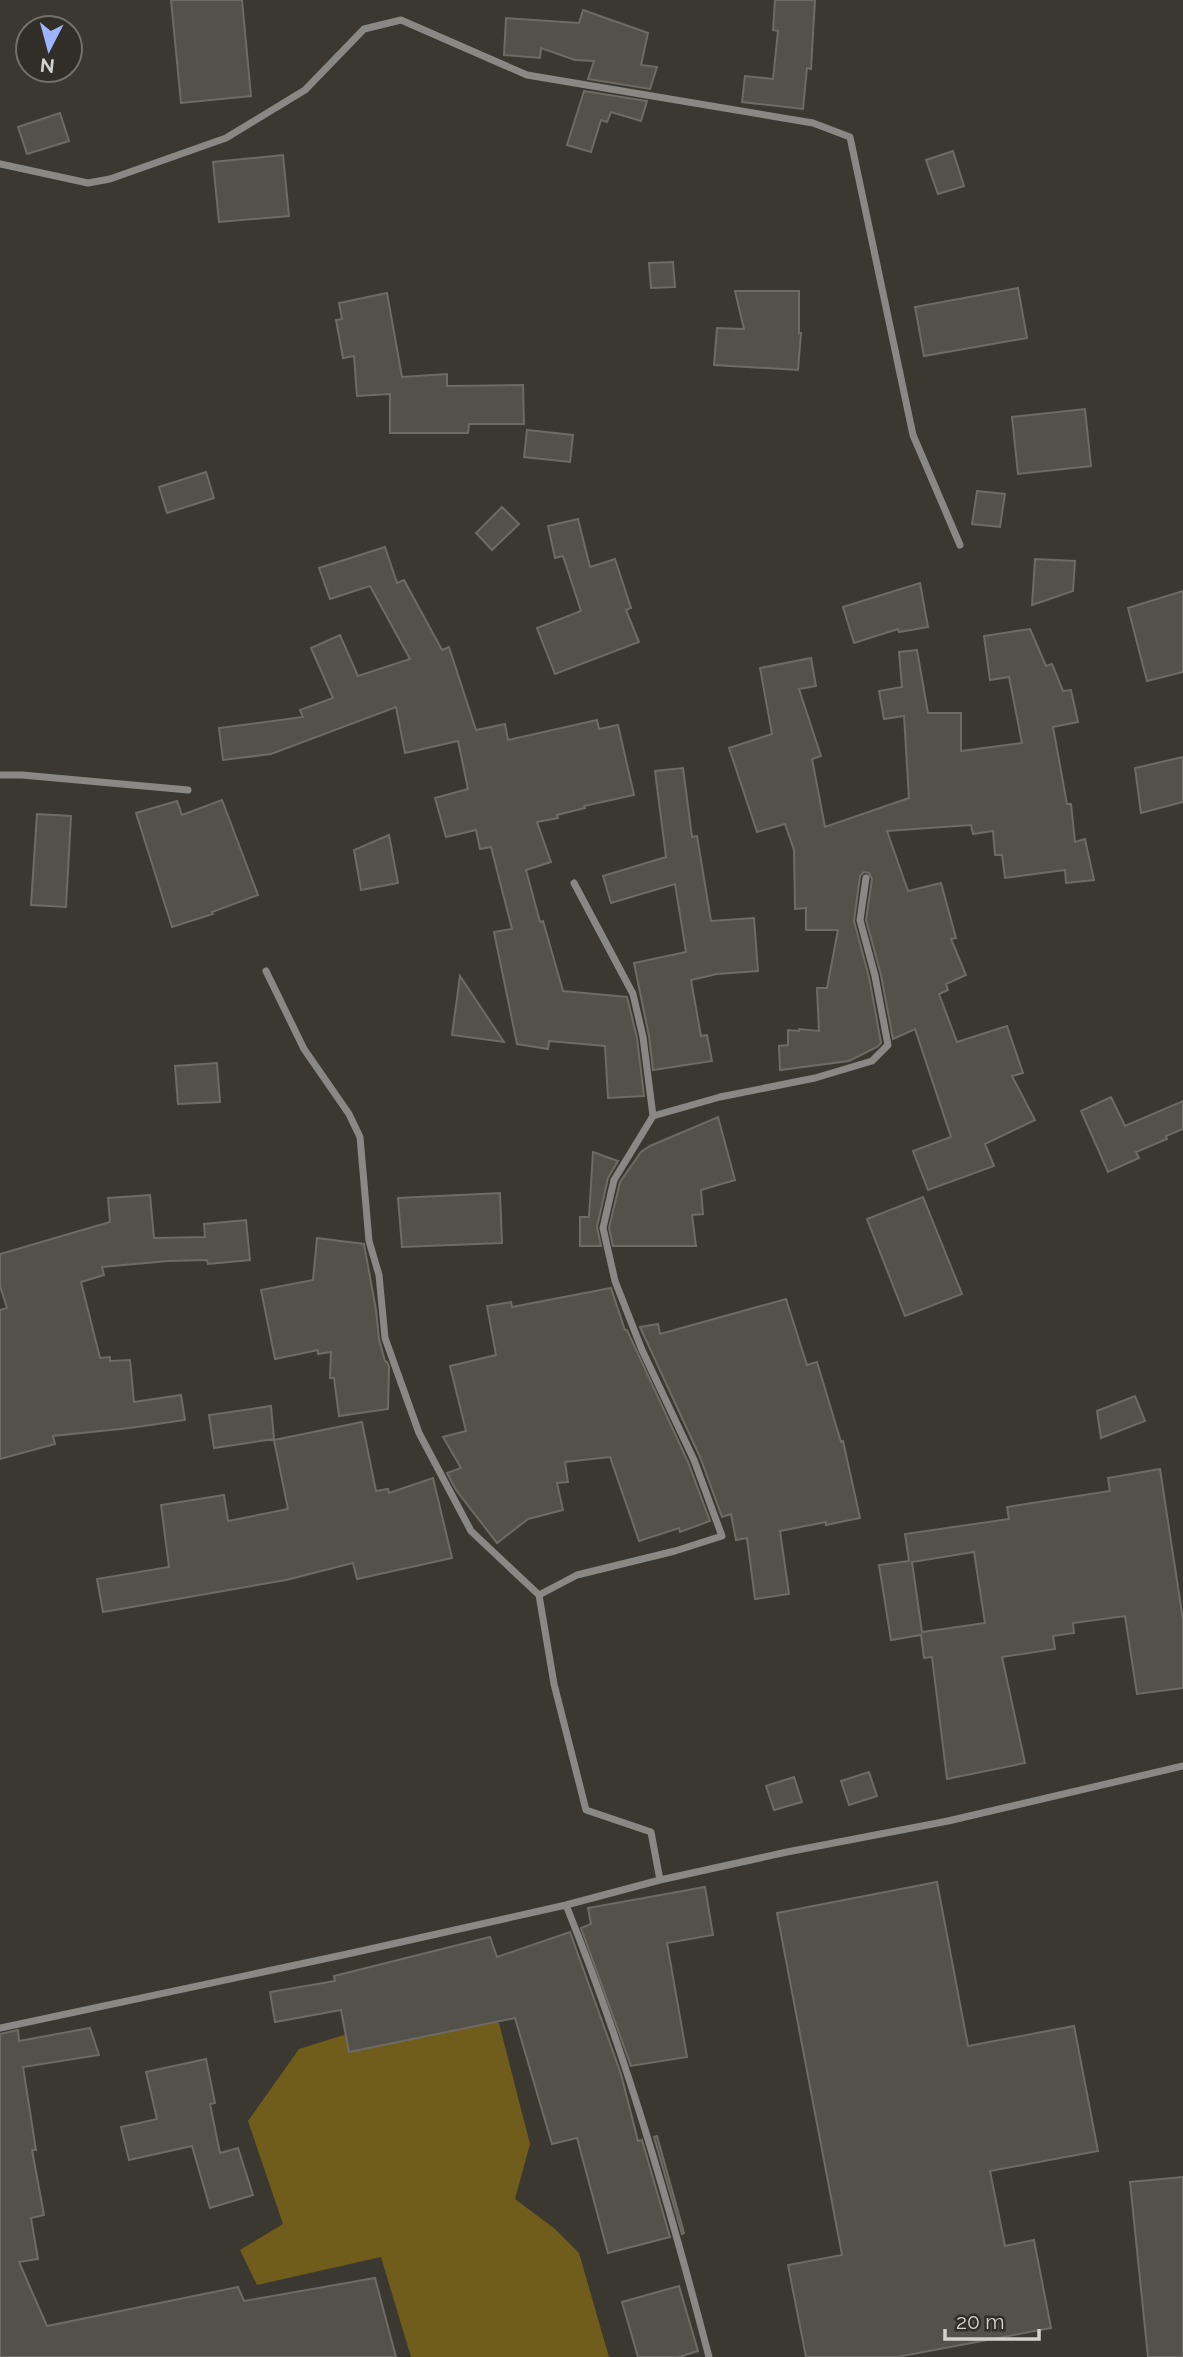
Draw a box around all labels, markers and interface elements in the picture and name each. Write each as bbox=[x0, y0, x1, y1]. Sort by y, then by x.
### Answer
north arrow bbox=[14, 14, 84, 84]
text: N bbox=[39, 54, 56, 78]
scale bar bbox=[945, 2298, 1040, 2342]
text: 20 m bbox=[956, 2309, 1004, 2334]

